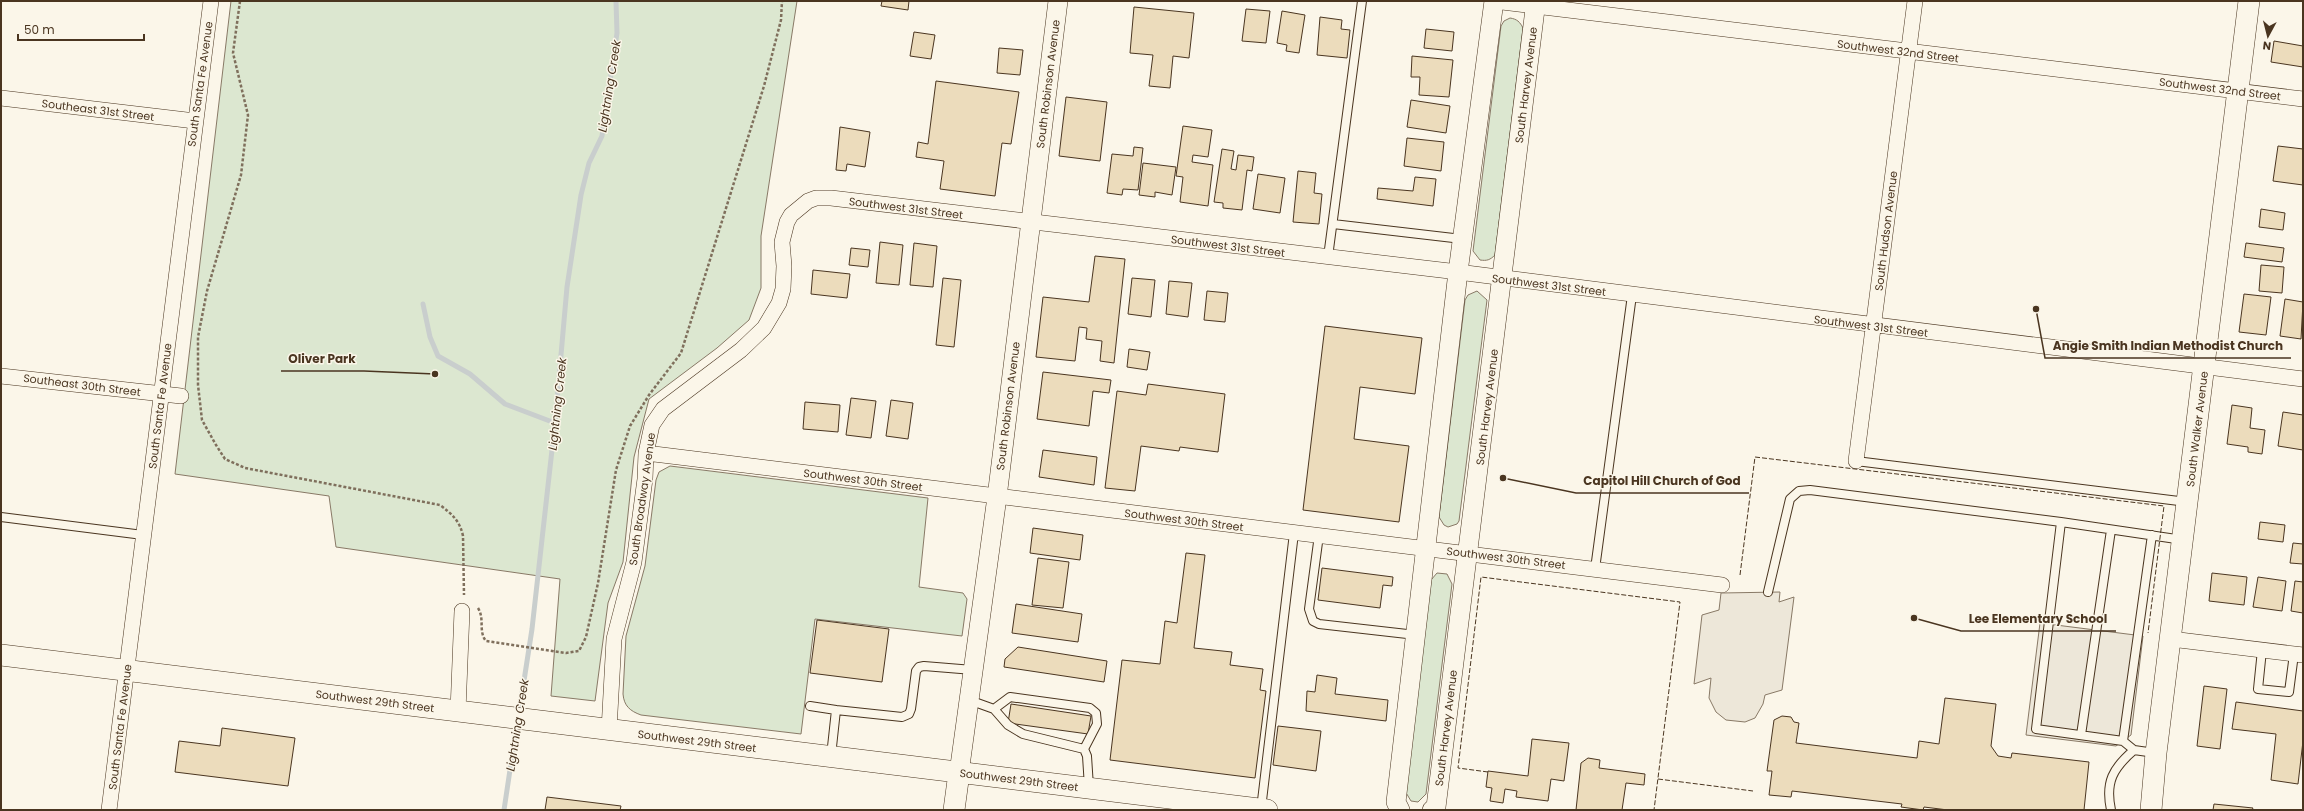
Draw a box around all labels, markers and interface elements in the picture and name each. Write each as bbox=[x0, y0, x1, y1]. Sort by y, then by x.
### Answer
scale bar bbox=[18, 16, 144, 42]
north arrow bbox=[2248, 16, 2288, 56]
street label: South Robinson Avenue bbox=[1032, 19, 1064, 149]
street label: South Santa Fe Avenue bbox=[183, 20, 217, 148]
text: 50 m bbox=[24, 21, 55, 38]
street label: South Harvey Avenue bbox=[1511, 26, 1541, 144]
street label: Southwest 32nd Street bbox=[1836, 36, 1960, 66]
text: N bbox=[2262, 37, 2272, 54]
water label: Lightning Creek bbox=[593, 38, 625, 133]
street label: Southwest 32nd Street bbox=[2158, 74, 2282, 104]
street label: Southeast 31st Street bbox=[41, 95, 155, 125]
street label: South Hudson Avenue bbox=[1871, 170, 1901, 292]
street label: Southwest 31st Street bbox=[848, 193, 964, 223]
street label: Southwest 31st Street bbox=[1170, 231, 1286, 261]
street label: Southwest 31st Street bbox=[1491, 270, 1607, 300]
street label: Southwest 31st Street bbox=[1813, 311, 1929, 341]
callout: Angie Smith Indian Methodist Church bbox=[2045, 334, 2291, 358]
text: Angie Smith Indian Methodist Church bbox=[2053, 337, 2283, 354]
street label: South Robinson Avenue bbox=[992, 341, 1024, 471]
street label: South Santa Fe Avenue bbox=[144, 342, 176, 470]
callout: Oliver Park bbox=[281, 347, 364, 371]
street label: South Harvey Avenue bbox=[1472, 348, 1502, 466]
text: Oliver Park bbox=[288, 350, 356, 367]
water label: Lightning Creek bbox=[544, 356, 570, 451]
street label: Southeast 30th Street bbox=[22, 370, 142, 400]
street label: South Walker Avenue bbox=[2182, 370, 2212, 488]
street label: South Broadway Avenue bbox=[625, 431, 659, 567]
street label: Southwest 30th Street bbox=[803, 465, 923, 495]
callout: Capitol Hill Church of God bbox=[1576, 469, 1749, 493]
text: Capitol Hill Church of God bbox=[1583, 472, 1741, 489]
street label: Southwest 30th Street bbox=[1124, 505, 1244, 535]
street label: Southwest 30th Street bbox=[1446, 543, 1566, 573]
callout: Lee Elementary School bbox=[1961, 607, 2116, 631]
text: Lee Elementary School bbox=[1969, 610, 2107, 627]
street label: South Santa Fe Avenue bbox=[104, 663, 136, 791]
street label: South Harvey Avenue bbox=[1431, 669, 1461, 787]
water label: Lightning Creek bbox=[501, 677, 533, 772]
street label: Southwest 29th Street bbox=[315, 686, 435, 716]
street label: Southwest 29th Street bbox=[637, 726, 757, 756]
street label: Southwest 29th Street bbox=[959, 765, 1079, 795]

